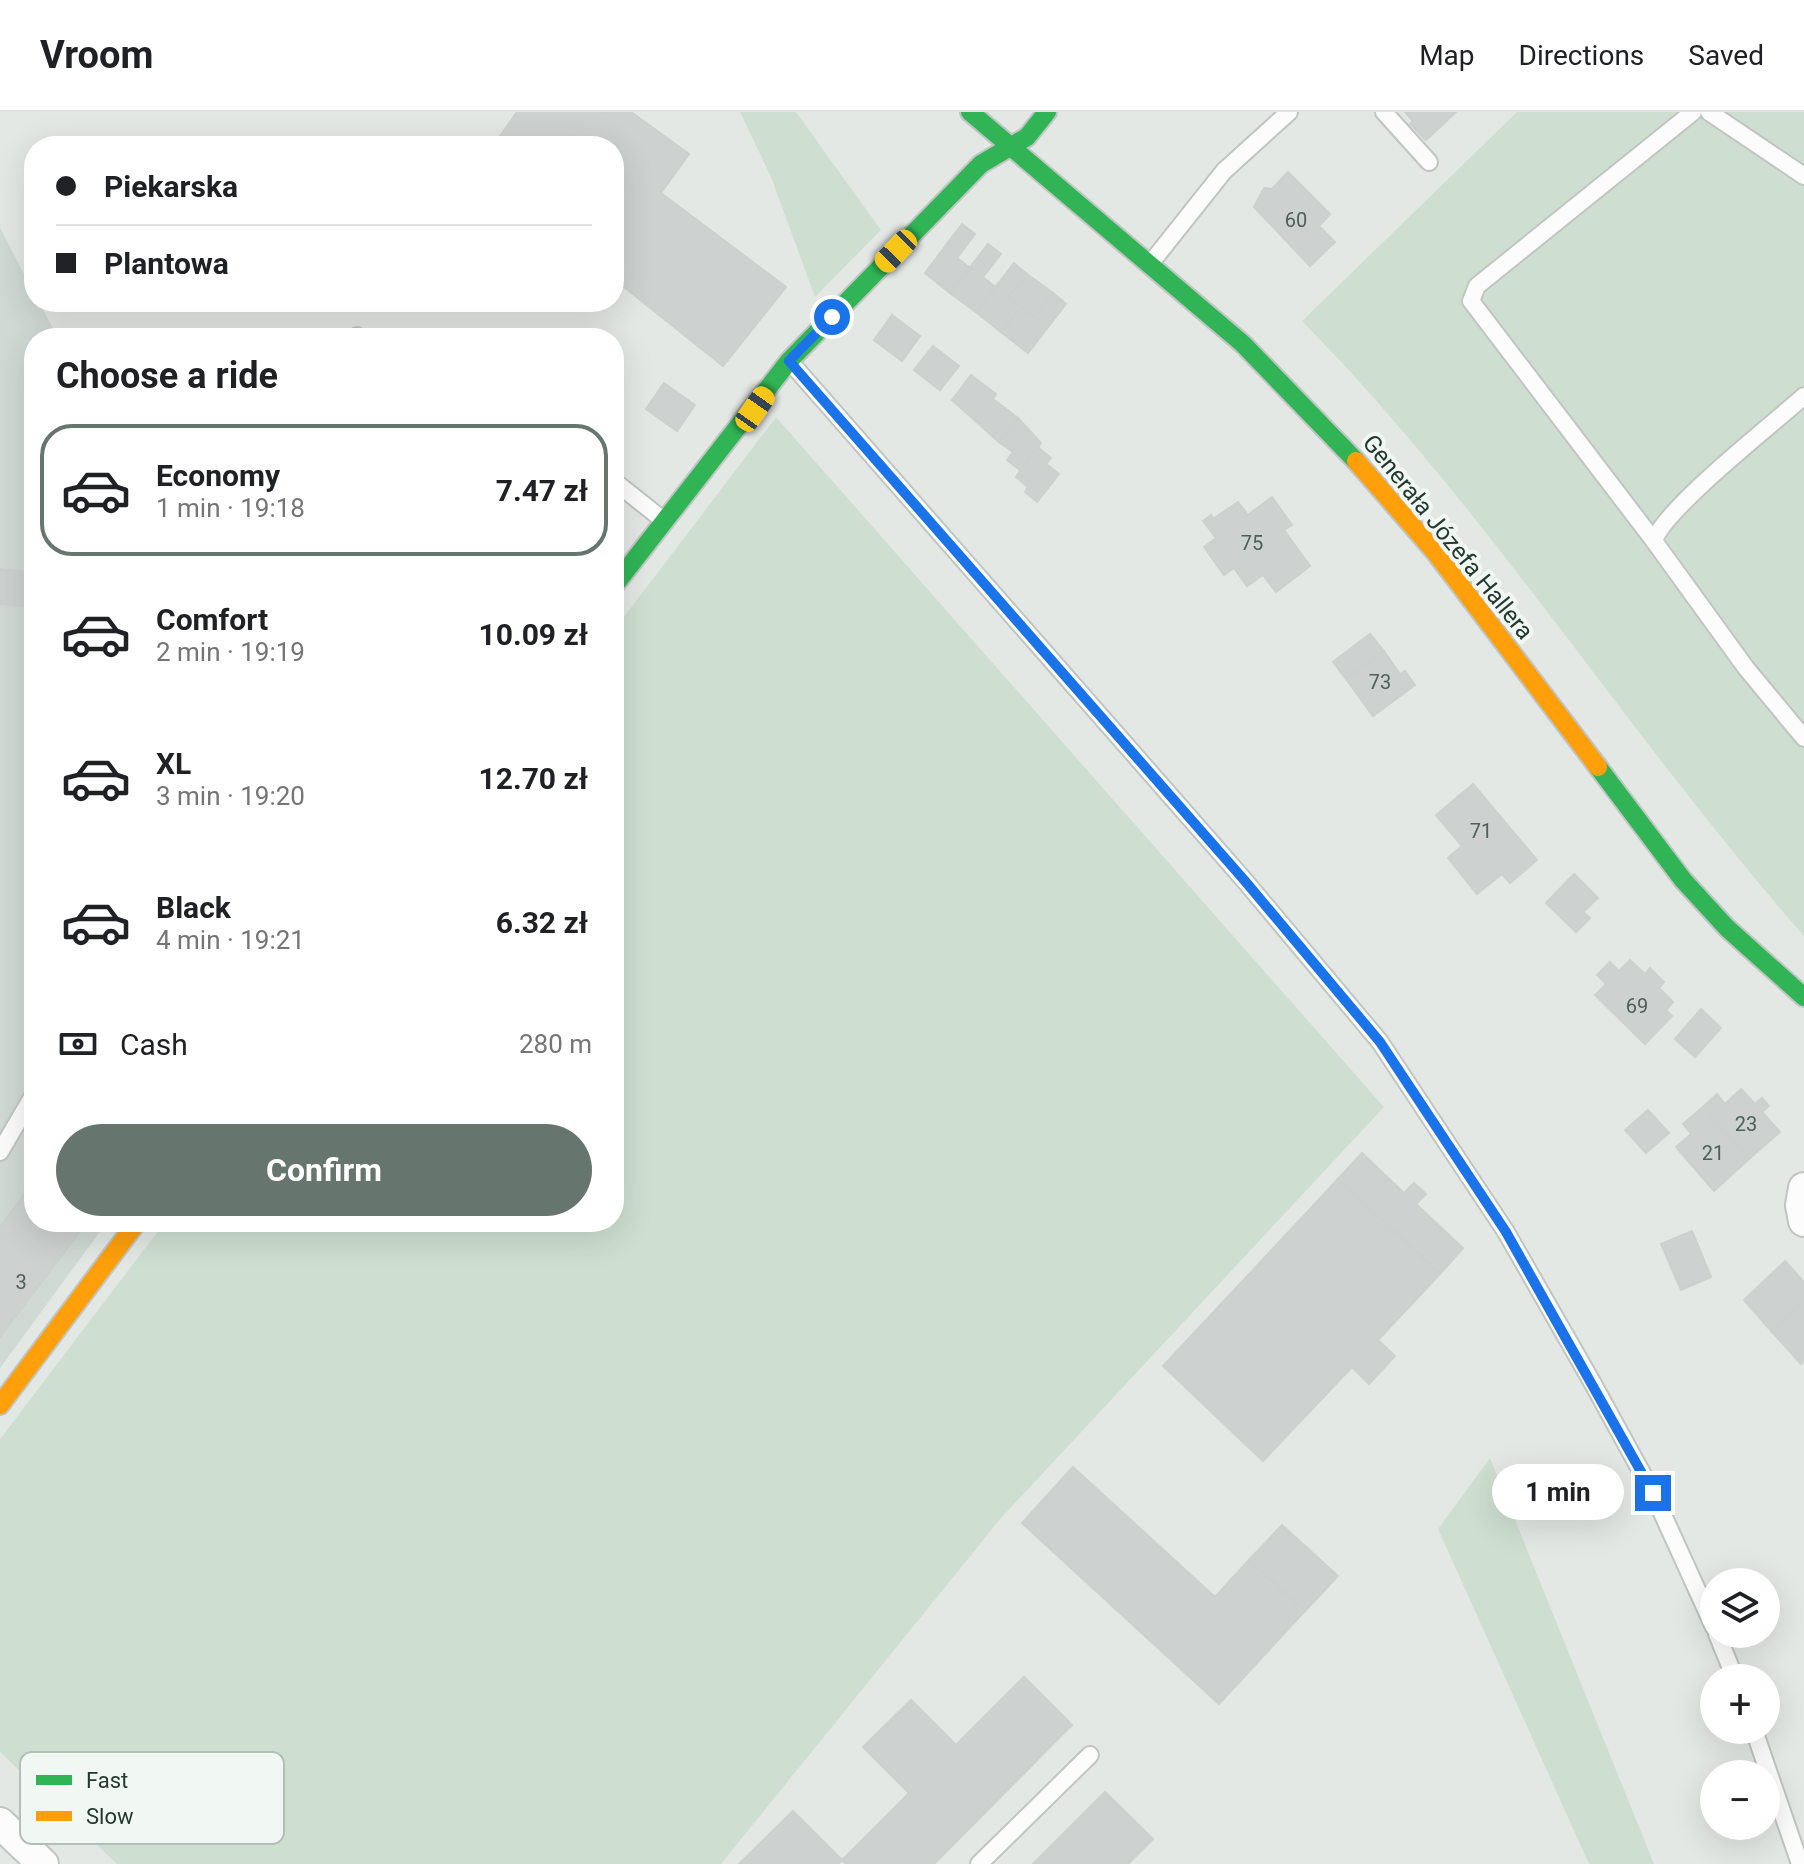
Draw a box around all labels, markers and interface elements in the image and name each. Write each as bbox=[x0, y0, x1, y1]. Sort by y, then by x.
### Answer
text: Vroom bbox=[40, 33, 153, 77]
text: Map bbox=[1419, 39, 1475, 72]
text: Directions bbox=[1519, 39, 1644, 72]
text: Saved bbox=[1688, 39, 1764, 72]
text: Piekarska bbox=[104, 169, 238, 204]
house number: 60 bbox=[1285, 208, 1307, 232]
car bbox=[871, 225, 921, 277]
text: Plantowa bbox=[104, 246, 229, 281]
route start bbox=[814, 299, 850, 335]
text: Choose a ride bbox=[56, 355, 278, 397]
car bbox=[731, 382, 779, 436]
street label: Generała Józefa Hallera bbox=[1357, 429, 1539, 645]
icon: car bbox=[60, 454, 132, 526]
text: Economy bbox=[156, 458, 280, 493]
text: 7.47 zł bbox=[496, 473, 588, 508]
text: 1 min · 19:18 bbox=[156, 493, 305, 523]
house number: 75 bbox=[1241, 531, 1263, 555]
icon: car bbox=[60, 598, 132, 670]
text: Comfort bbox=[156, 602, 268, 637]
text: 10.09 zł bbox=[479, 617, 588, 652]
text: 2 min · 19:19 bbox=[156, 637, 305, 667]
house number: 73 bbox=[1369, 670, 1391, 694]
icon: car bbox=[60, 742, 132, 814]
text: XL bbox=[156, 746, 191, 781]
text: 12.70 zł bbox=[479, 761, 588, 796]
text: 3 min · 19:20 bbox=[156, 781, 305, 811]
house number: 71 bbox=[1470, 819, 1492, 843]
icon: car bbox=[60, 886, 132, 958]
text: Black bbox=[156, 890, 231, 925]
text: 6.32 zł bbox=[496, 905, 588, 940]
text: 4 min · 19:21 bbox=[156, 925, 305, 955]
house number: 69 bbox=[1626, 994, 1648, 1018]
icon: cash bbox=[56, 1022, 100, 1066]
text: Cash bbox=[120, 1027, 188, 1062]
text: 280 m bbox=[519, 1029, 592, 1059]
house number: 23 bbox=[1735, 1112, 1757, 1136]
button: Confirm bbox=[56, 1124, 592, 1216]
house number: 21 bbox=[1702, 1141, 1724, 1165]
house number: 3 bbox=[15, 1270, 27, 1294]
callout: 1 min bbox=[1493, 1465, 1625, 1521]
route end bbox=[1635, 1475, 1671, 1511]
text: 1 min bbox=[1525, 1477, 1591, 1507]
map controls bbox=[1700, 1568, 1780, 1840]
button: layers bbox=[1700, 1568, 1780, 1648]
button: + bbox=[1700, 1664, 1780, 1744]
legend bbox=[20, 1752, 284, 1844]
button: − bbox=[1700, 1760, 1780, 1840]
text: Fast bbox=[86, 1768, 128, 1793]
text: Slow bbox=[86, 1804, 134, 1829]

